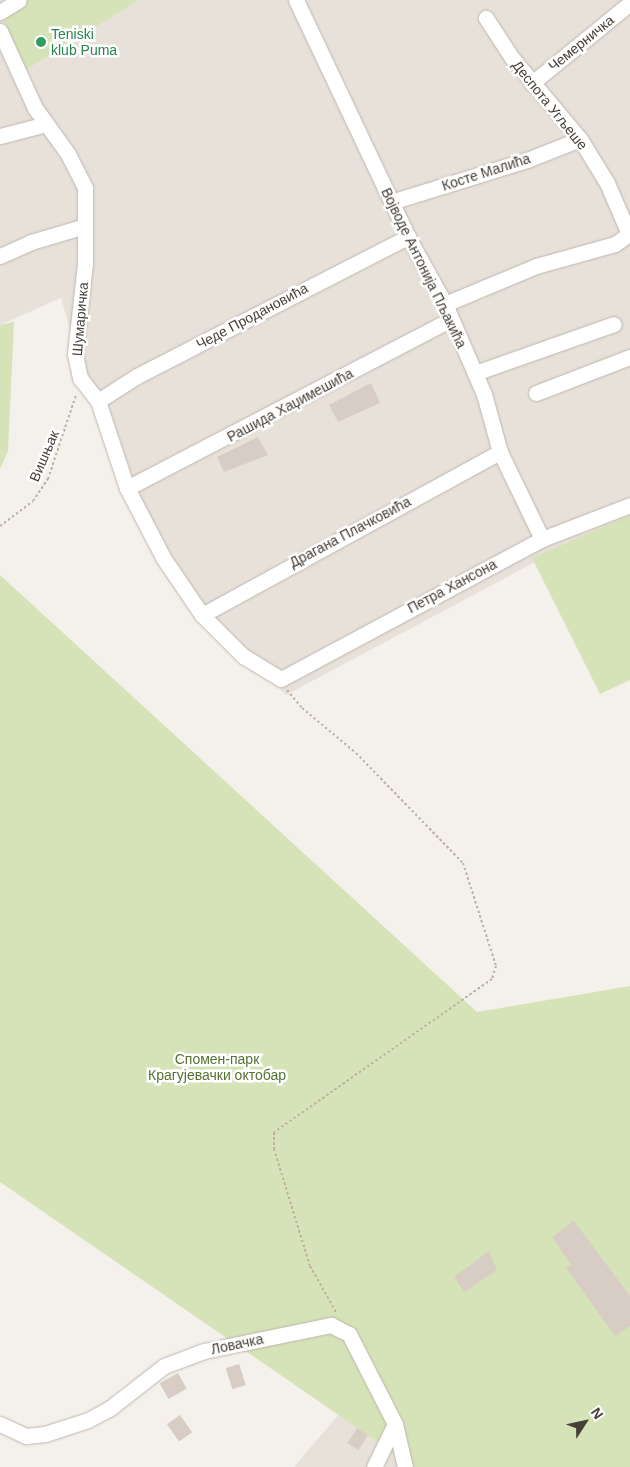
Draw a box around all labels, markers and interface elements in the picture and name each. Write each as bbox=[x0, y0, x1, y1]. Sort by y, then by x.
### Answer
street label: Чемерничка bbox=[545, 11, 617, 75]
place label: Teniski klub Puma bbox=[51, 26, 117, 58]
marker: Teniski klub Puma bbox=[35, 36, 47, 48]
street label: Деспота Угљеше bbox=[509, 57, 591, 153]
street label: Косте Малића bbox=[440, 150, 532, 194]
street label: Војводе Антонија Пљакића bbox=[378, 185, 470, 351]
street label: Чеде Продановића bbox=[193, 279, 311, 353]
street label: Шумаричка bbox=[68, 281, 92, 357]
street label: Рашида Хаџимешића bbox=[224, 365, 356, 445]
street label: Вишњак bbox=[26, 428, 62, 484]
street label: Драгана Плачковића bbox=[286, 493, 414, 571]
street label: Петра Хансона bbox=[405, 555, 499, 617]
park label: Спомен-парк Крагујевачки октобар bbox=[148, 1051, 286, 1084]
street label: Ловачка bbox=[209, 1330, 265, 1358]
north arrow bbox=[560, 1397, 610, 1447]
text: N bbox=[588, 1405, 607, 1422]

